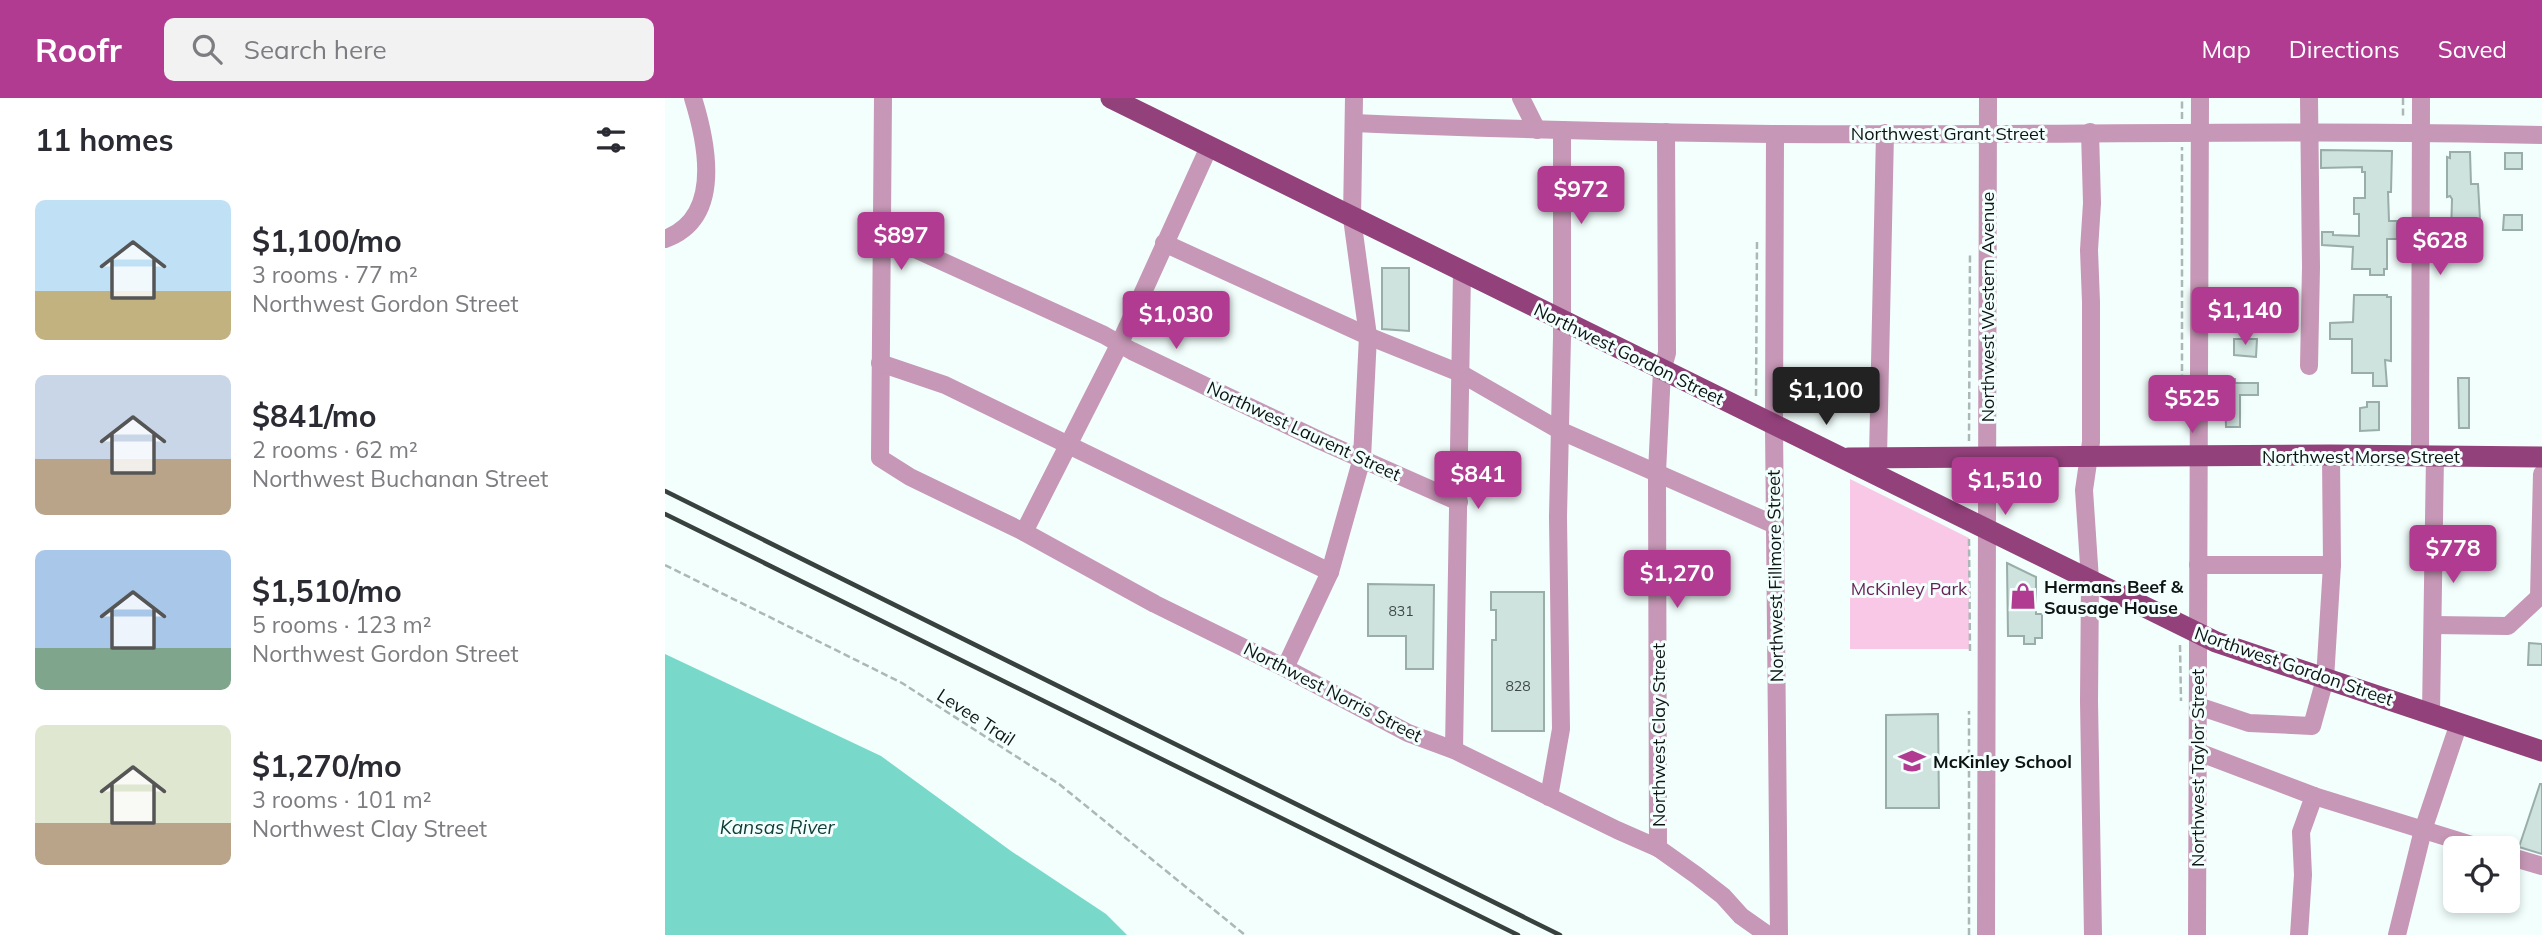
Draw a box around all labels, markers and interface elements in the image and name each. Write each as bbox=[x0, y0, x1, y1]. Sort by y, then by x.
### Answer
search box bbox=[164, 18, 654, 81]
text: Roofr bbox=[35, 29, 122, 70]
icon: search bbox=[188, 30, 226, 68]
text: Search here bbox=[244, 33, 387, 66]
text: Map bbox=[2201, 34, 2251, 64]
text: Directions bbox=[2289, 34, 2400, 64]
text: Saved bbox=[2438, 34, 2507, 64]
text: 11 homes bbox=[35, 121, 174, 159]
icon: filters bbox=[592, 121, 630, 159]
street label: Northwest Grant Street bbox=[1851, 122, 2045, 145]
pin: $972 bbox=[1540, 166, 1622, 226]
text: $972 bbox=[1553, 174, 1609, 203]
street label: Northwest Western Avenue bbox=[1976, 192, 1999, 422]
pin: $897 bbox=[860, 212, 942, 272]
pin: $628 bbox=[2399, 218, 2481, 277]
text: $897 bbox=[873, 220, 929, 249]
text: $1,100/mo bbox=[252, 222, 402, 260]
text: $628 bbox=[2412, 225, 2468, 254]
icon: home bbox=[91, 228, 175, 312]
text: 3 rooms · 77 m² bbox=[252, 260, 418, 289]
pin: $1,140 bbox=[2188, 288, 2302, 347]
text: Northwest Gordon Street bbox=[252, 289, 519, 318]
pin: $1,030 bbox=[1119, 292, 1233, 351]
text: $1,140 bbox=[2208, 295, 2282, 324]
street label: Northwest Gordon Street bbox=[1530, 298, 1728, 410]
text: $1,030 bbox=[1139, 299, 1213, 328]
pin: $1,100 bbox=[1769, 368, 1883, 427]
text: $1,100 bbox=[1789, 375, 1863, 404]
street label: Northwest Laurent Street bbox=[1203, 376, 1405, 486]
pin: $525 bbox=[2151, 376, 2233, 435]
text: $525 bbox=[2164, 383, 2220, 412]
text: $841/mo bbox=[252, 397, 376, 435]
icon: home bbox=[91, 403, 175, 487]
text: 2 rooms · 62 m² bbox=[252, 435, 418, 464]
street label: Northwest Morse Street bbox=[2262, 445, 2460, 468]
pin: $841 bbox=[1437, 452, 1519, 511]
pin: $1,510 bbox=[1948, 458, 2062, 517]
text: $841 bbox=[1450, 459, 1506, 488]
text: Northwest Buchanan Street bbox=[252, 464, 548, 493]
text: $1,510 bbox=[1968, 465, 2042, 494]
street label: Northwest Fillmore Street bbox=[1762, 470, 1788, 682]
pin: $778 bbox=[2412, 526, 2494, 585]
text: $778 bbox=[2425, 533, 2481, 562]
pin: $1,270 bbox=[1620, 550, 1734, 610]
text: $1,270 bbox=[1640, 558, 1714, 587]
text: $1,510/mo bbox=[252, 572, 402, 610]
place label: Hermans Beef & Sausage House bbox=[2044, 575, 2184, 619]
park label: McKinley Park bbox=[1851, 577, 1968, 600]
icon: home bbox=[91, 578, 175, 662]
shop icon: Hermans Beef & Sausage House bbox=[2008, 581, 2038, 611]
house number: 831 bbox=[1388, 602, 1414, 620]
text: 5 rooms · 123 m² bbox=[252, 610, 432, 639]
street label: Northwest Gordon Street bbox=[2192, 621, 2396, 711]
street label: Northwest Norris Street bbox=[1240, 637, 1426, 747]
text: Northwest Gordon Street bbox=[252, 639, 519, 668]
street label: Northwest Clay Street bbox=[1647, 643, 1670, 827]
street label: Northwest Taylor Street bbox=[2186, 669, 2209, 867]
house number: 828 bbox=[1505, 677, 1531, 695]
street label: Levee Trail bbox=[933, 683, 1019, 751]
school or university icon: McKinley School bbox=[1897, 746, 1927, 776]
text: $1,270/mo bbox=[252, 747, 402, 785]
place label: McKinley School bbox=[1933, 750, 2072, 773]
icon: home bbox=[91, 753, 175, 837]
text: 3 rooms · 101 m² bbox=[252, 785, 432, 814]
text: Northwest Clay Street bbox=[252, 814, 487, 843]
water label: Kansas River bbox=[720, 815, 835, 839]
map controls bbox=[2443, 836, 2520, 913]
button: locate bbox=[2443, 836, 2520, 913]

